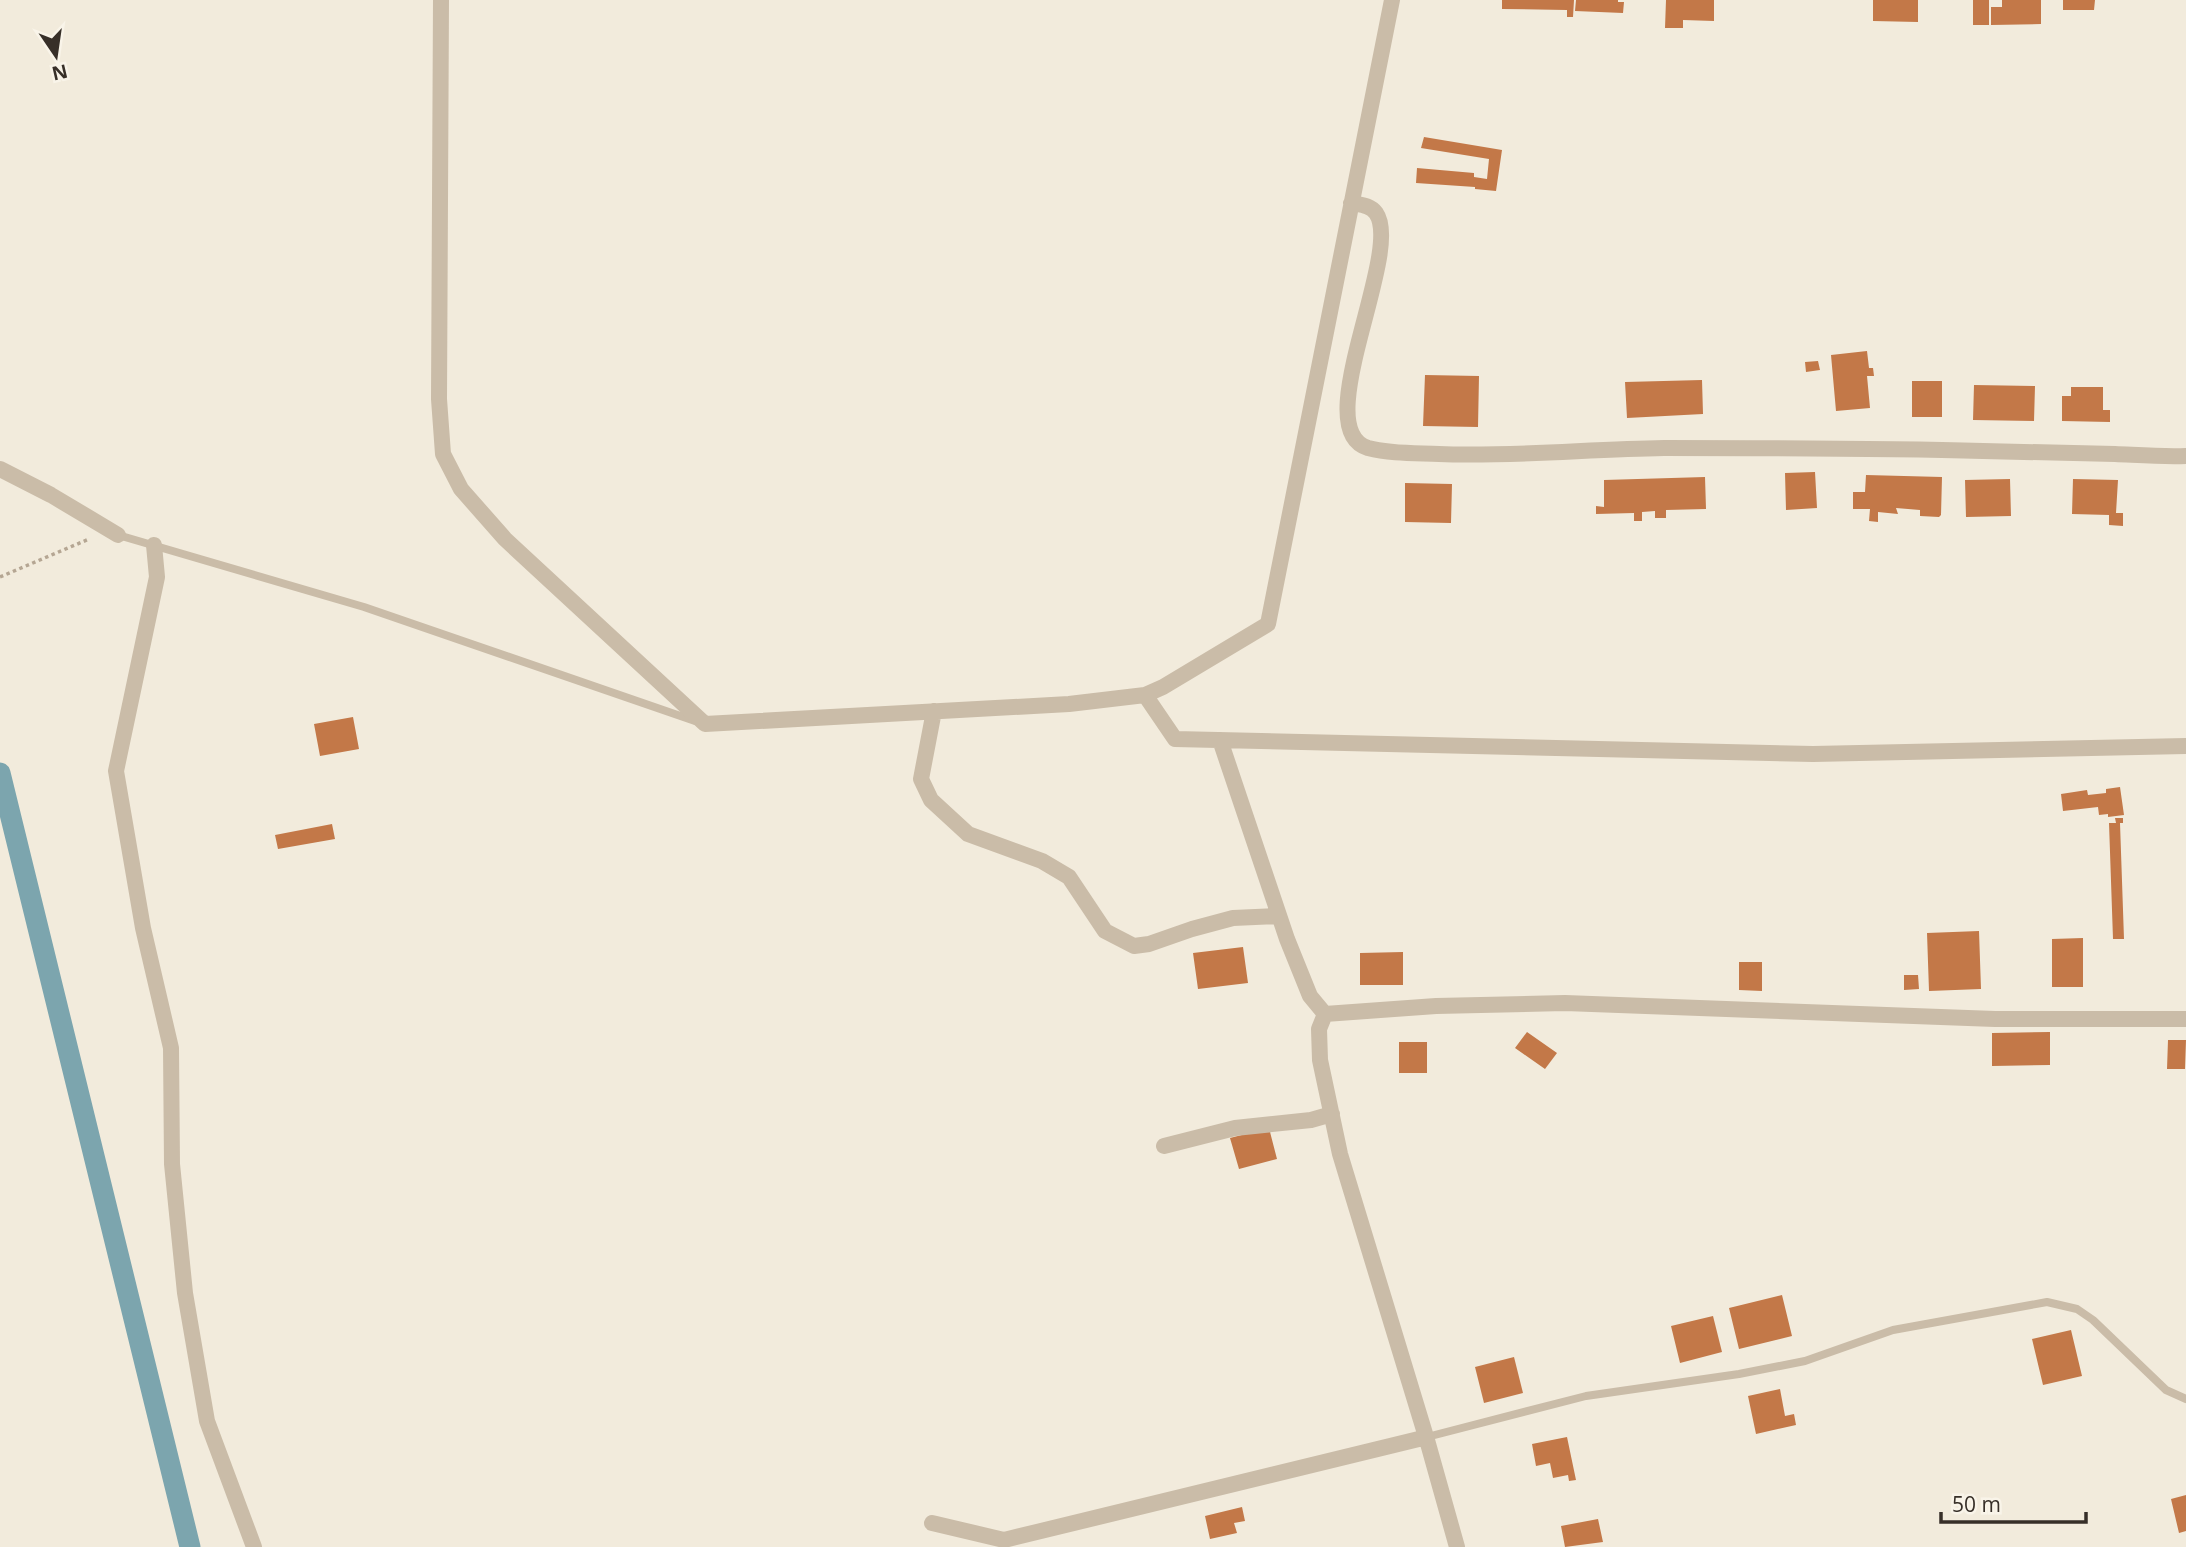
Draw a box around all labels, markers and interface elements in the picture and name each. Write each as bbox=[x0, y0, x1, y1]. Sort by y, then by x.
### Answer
north arrow bbox=[21, 21, 91, 91]
text: N bbox=[49, 58, 70, 87]
scale bar bbox=[1941, 1480, 2086, 1524]
text: 50 m bbox=[1952, 1490, 2001, 1518]

